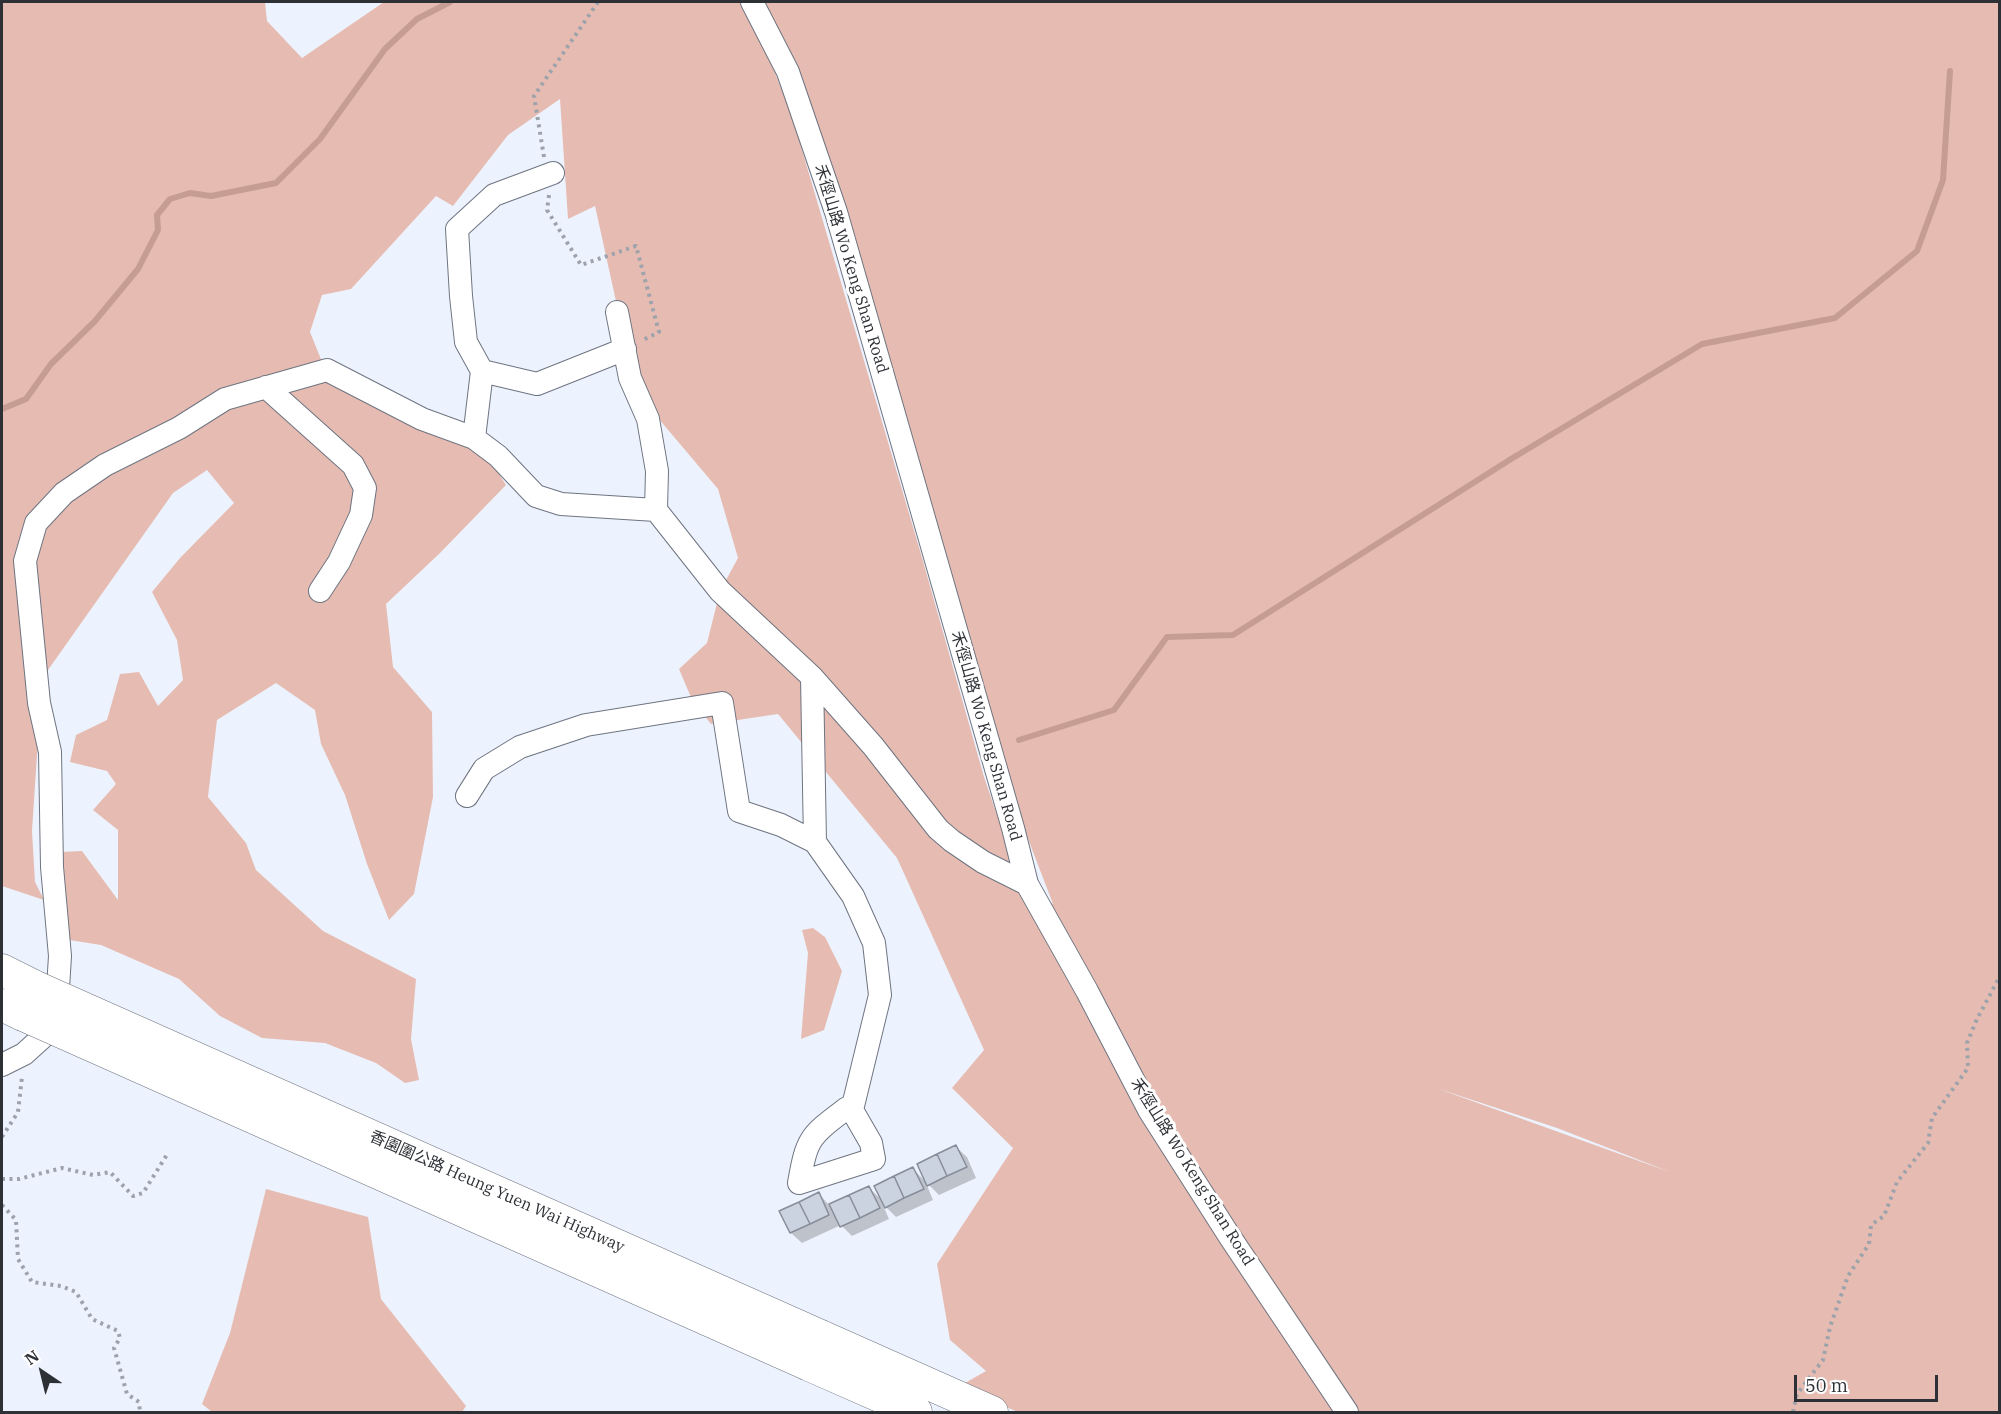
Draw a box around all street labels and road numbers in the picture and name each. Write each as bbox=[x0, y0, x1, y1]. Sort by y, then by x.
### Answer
street label: 禾徑山路 Wo Keng Shan Road bbox=[810, 162, 892, 376]
street label: 禾徑山路 Wo Keng Shan Road bbox=[947, 629, 1025, 843]
street label: 禾徑山路 Wo Keng Shan Road bbox=[1126, 1075, 1258, 1269]
street label: 香園圍公路 Heung Yuen Wai Highway bbox=[367, 1127, 627, 1257]

